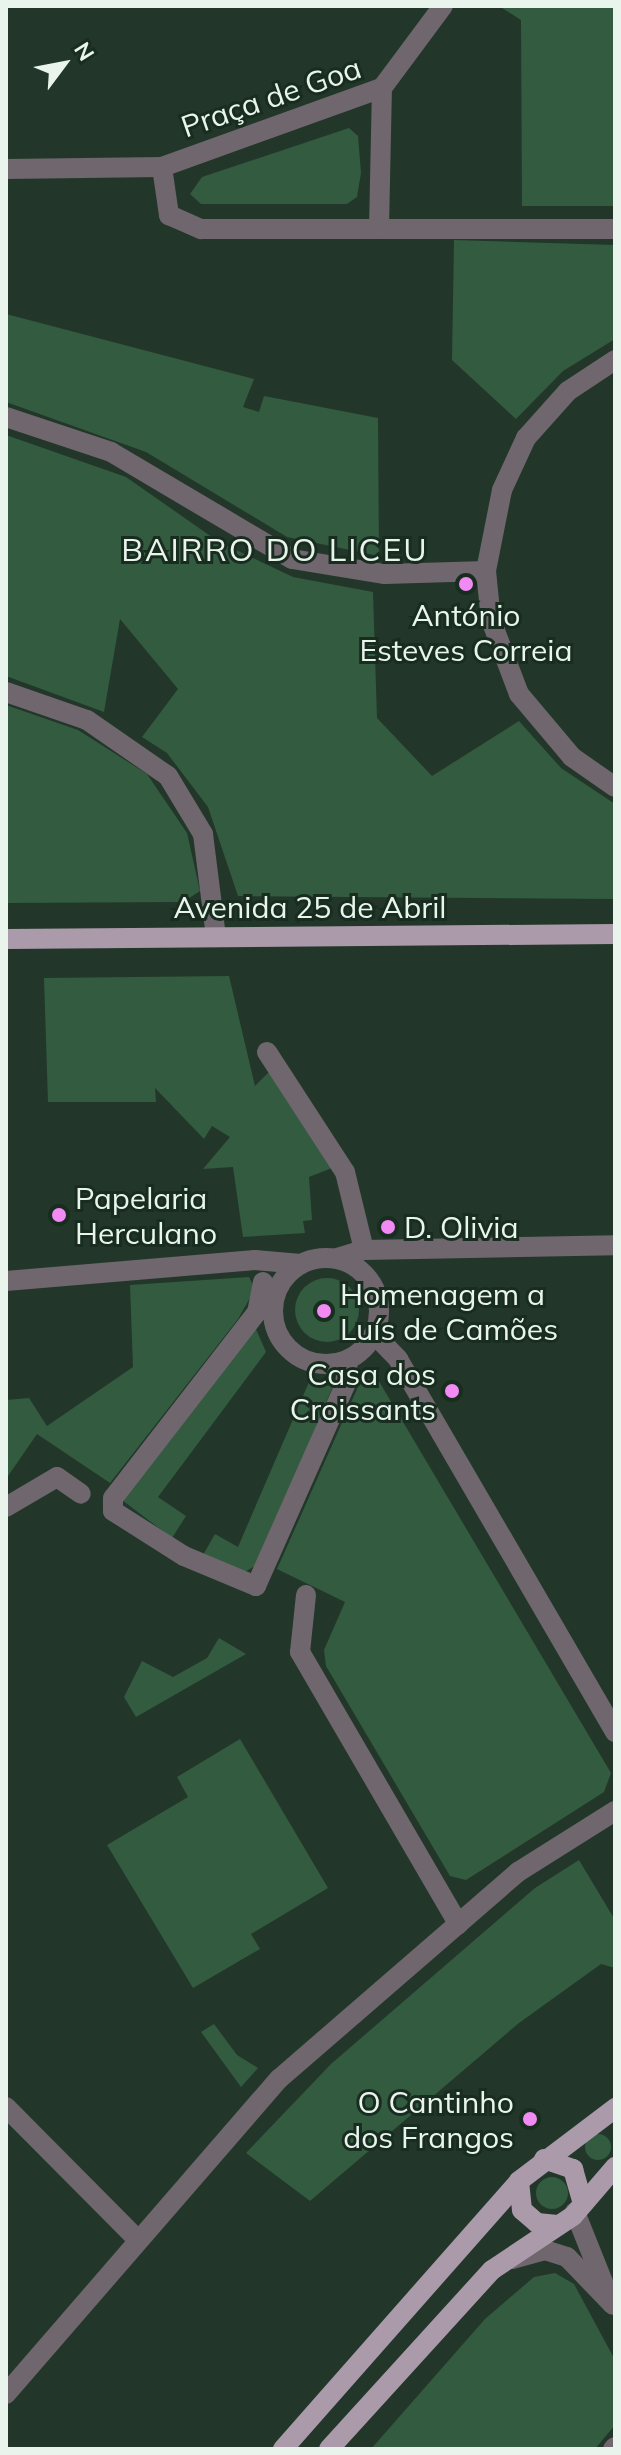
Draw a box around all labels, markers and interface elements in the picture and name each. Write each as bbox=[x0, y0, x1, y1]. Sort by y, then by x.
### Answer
north arrow bbox=[24, 24, 104, 104]
text: N bbox=[68, 37, 101, 66]
street label: Praça de Goa bbox=[176, 49, 366, 145]
district label: BAIRRO DO LICEU bbox=[121, 530, 429, 568]
marker: António Esteves Correia bbox=[457, 575, 475, 593]
place label: António Esteves Correia bbox=[359, 597, 573, 668]
street label: Avenida 25 de Abril bbox=[173, 889, 447, 925]
place label: Papelaria Herculano bbox=[75, 1180, 217, 1250]
marker: Papelaria Herculano bbox=[50, 1206, 68, 1224]
place label: D. Olivia bbox=[404, 1209, 518, 1245]
marker: D. Olivia bbox=[379, 1218, 397, 1236]
place label: Homenagem a Luís de Camões bbox=[340, 1276, 558, 1346]
marker: Homenagem a Luís de Camões bbox=[315, 1302, 333, 1320]
place label: Casa dos Croissants bbox=[290, 1356, 436, 1426]
marker: Casa dos Croissants bbox=[443, 1382, 461, 1400]
place label: O Cantinho dos Frangos bbox=[343, 2084, 514, 2154]
marker: O Cantinho dos Frangos bbox=[521, 2110, 539, 2128]

